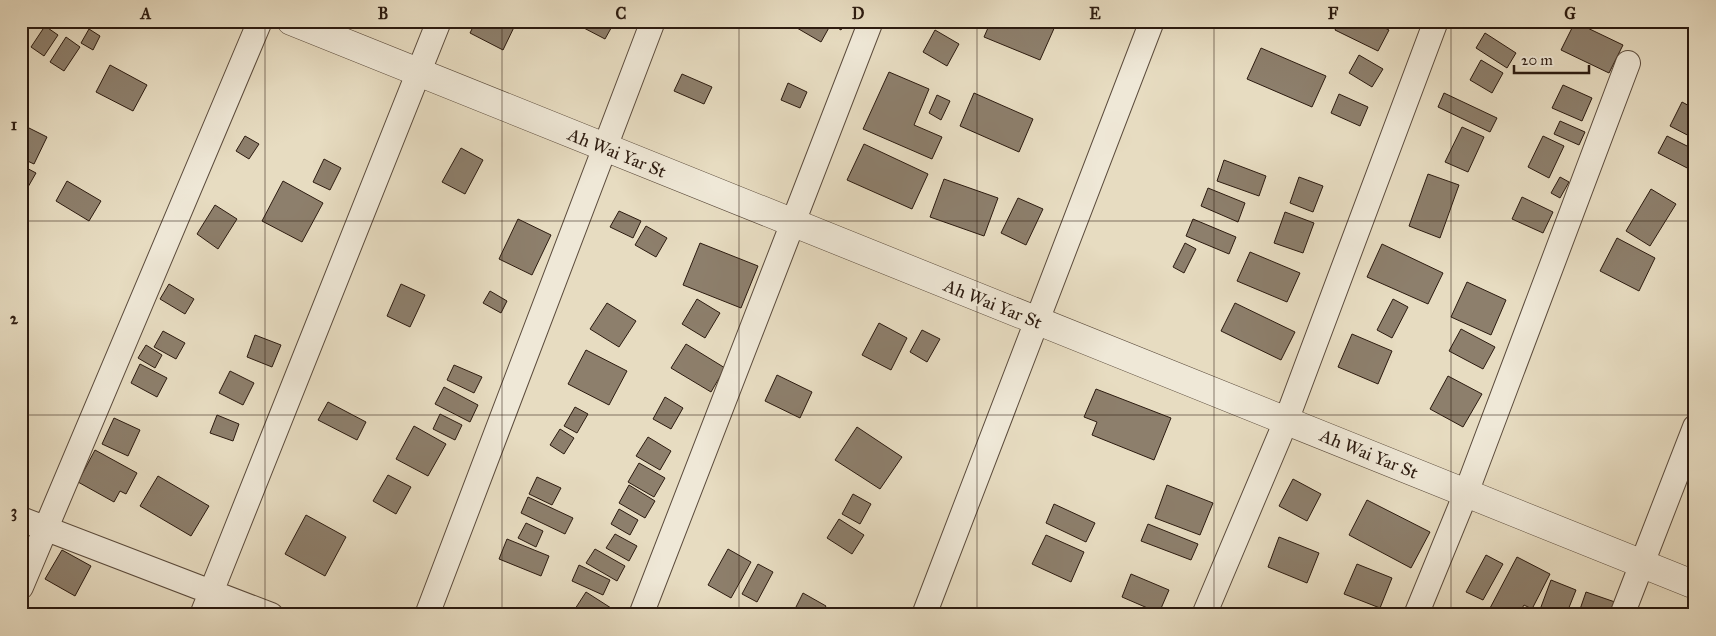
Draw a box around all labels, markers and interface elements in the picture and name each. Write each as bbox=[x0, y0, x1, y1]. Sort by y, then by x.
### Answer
text: A bbox=[140, 4, 152, 23]
text: B bbox=[378, 4, 388, 23]
text: C bbox=[616, 4, 627, 23]
text: D bbox=[852, 4, 865, 23]
text: E bbox=[1089, 4, 1101, 23]
text: F bbox=[1328, 4, 1339, 23]
text: G bbox=[1564, 4, 1576, 23]
scale bar bbox=[1514, 42, 1588, 74]
text: 20 m bbox=[1521, 51, 1553, 69]
text: 1 bbox=[11, 115, 18, 134]
street label: Ah Wai Yar St bbox=[564, 123, 670, 183]
street label: Ah Wai Yar St bbox=[940, 274, 1046, 334]
text: 2 bbox=[10, 309, 19, 328]
street label: Ah Wai Yar St bbox=[1316, 424, 1422, 484]
text: 3 bbox=[11, 502, 17, 522]

